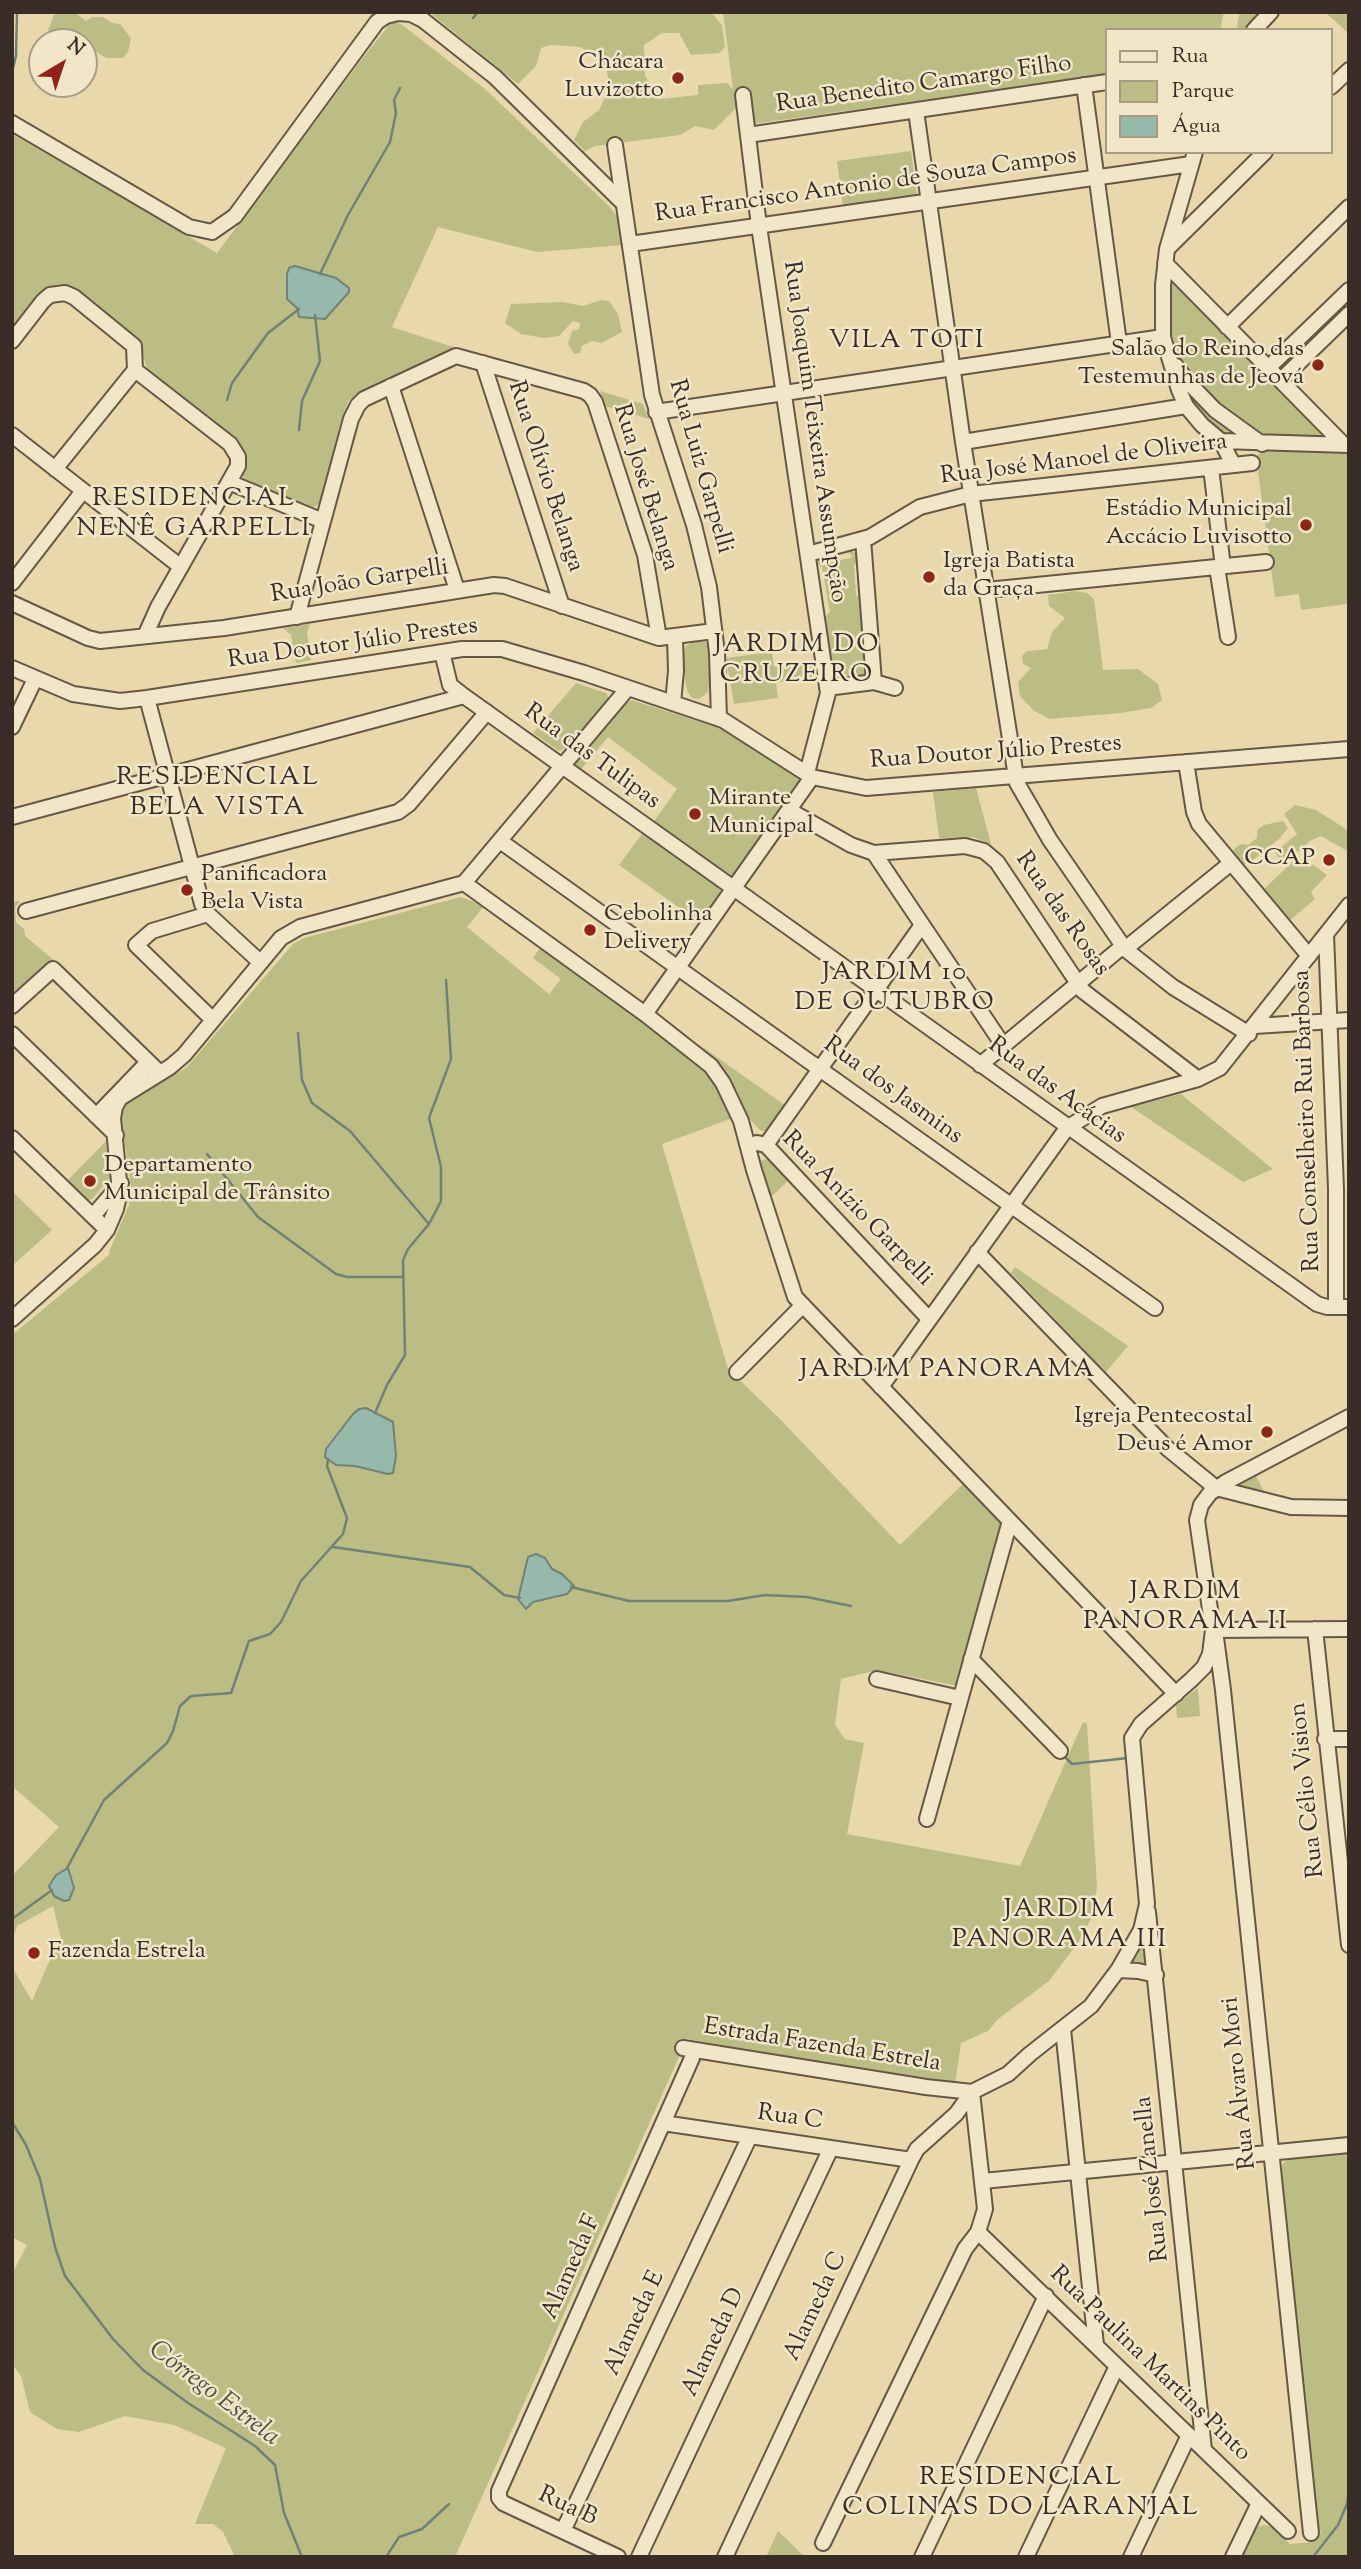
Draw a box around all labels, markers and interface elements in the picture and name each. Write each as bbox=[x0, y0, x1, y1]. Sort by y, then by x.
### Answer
north arrow bbox=[28, 28, 98, 98]
legend bbox=[1106, 28, 1333, 154]
text: N bbox=[61, 33, 90, 63]
text: Rua bbox=[1172, 42, 1208, 72]
place label: Chácara Luvizotto bbox=[565, 50, 664, 106]
street label: Rua Benedito Camargo Filho bbox=[775, 51, 1073, 121]
marker: Chácara Luvizotto bbox=[670, 70, 686, 86]
text: Parque bbox=[1172, 77, 1234, 107]
text: Água bbox=[1172, 112, 1221, 142]
street label: Rua Francisco Antonio de Souza Campos bbox=[653, 143, 1079, 231]
street label: Rua Joaquim Teixeira Assumpção bbox=[775, 259, 851, 605]
district label: VILA TOTI bbox=[830, 327, 984, 359]
place label: Salão do Reino das Testemunhas de Jeová bbox=[1078, 337, 1304, 393]
marker: Salão do Reino das Testemunhas de Jeová bbox=[1310, 357, 1326, 373]
street label: Rua Luiz Garpelli bbox=[660, 377, 738, 557]
street label: Rua Olívio Belanga bbox=[500, 378, 588, 576]
street label: Rua José Belanga bbox=[605, 401, 683, 575]
street label: Rua José Manoel de Oliveira bbox=[939, 429, 1229, 493]
district label: RESIDENCIAL NENÊ GARPELLI bbox=[78, 485, 310, 546]
place label: Estádio Municipal Accácio Luvisotto bbox=[1106, 497, 1292, 553]
marker: Estádio Municipal Accácio Luvisotto bbox=[1298, 517, 1314, 533]
place label: Igreja Batista da Graça bbox=[943, 549, 1075, 605]
street label: Rua João Garpelli bbox=[269, 555, 451, 611]
marker: Igreja Batista da Graça bbox=[921, 569, 937, 585]
street label: Rua Doutor Júlio Prestes bbox=[226, 613, 480, 677]
district label: JARDIM DO CRUZEIRO bbox=[715, 631, 879, 692]
street label: Rua das Tulipas bbox=[517, 699, 665, 817]
street label: Rua Doutor Júlio Prestes bbox=[869, 731, 1123, 777]
district label: RESIDENCIAL BELA VISTA bbox=[118, 764, 318, 826]
place label: Mirante Municipal bbox=[709, 786, 814, 842]
marker: Mirante Municipal bbox=[687, 806, 703, 822]
place label: CCAP bbox=[1244, 846, 1315, 874]
street label: Rua das Rosas bbox=[1008, 847, 1114, 983]
marker: CCAP bbox=[1321, 852, 1337, 868]
place label: Panificadora Bela Vista bbox=[201, 862, 327, 918]
marker: Panificadora Bela Vista bbox=[179, 882, 195, 898]
place label: Cebolinha Delivery bbox=[604, 902, 713, 958]
marker: Cebolinha Delivery bbox=[582, 922, 598, 938]
district label: JARDIM 10 DE OUTUBRO bbox=[796, 959, 994, 1020]
street label: Rua Conselheiro Rui Barbosa bbox=[1289, 969, 1329, 1273]
street label: Rua dos Jasmins bbox=[817, 1032, 967, 1152]
street label: Rua das Acácias bbox=[981, 1032, 1131, 1152]
street label: Rua Anízio Garpelli bbox=[774, 1126, 938, 1294]
place label: Departamento Municipal de Trânsito bbox=[104, 1153, 330, 1209]
marker: Departamento Municipal de Trânsito bbox=[82, 1173, 98, 1189]
district label: JARDIM PANORAMA bbox=[801, 1356, 1095, 1388]
place label: Igreja Pentecostal Deus é Amor bbox=[1074, 1404, 1253, 1460]
marker: Igreja Pentecostal Deus é Amor bbox=[1259, 1424, 1275, 1440]
district label: JARDIM PANORAMA II bbox=[1085, 1578, 1287, 1640]
street label: Rua Célio Vision bbox=[1285, 1701, 1333, 1879]
district label: JARDIM PANORAMA III bbox=[953, 1896, 1167, 1958]
place label: Fazenda Estrela bbox=[48, 1939, 206, 1967]
marker: Fazenda Estrela bbox=[26, 1945, 42, 1961]
street label: Rua Álvaro Mori bbox=[1218, 1995, 1264, 2171]
street label: Estrada Fazenda Estrela bbox=[701, 2014, 943, 2080]
street label: Rua José Zanella bbox=[1131, 2095, 1177, 2263]
street label: Rua C bbox=[755, 2100, 825, 2138]
street label: Alameda F bbox=[537, 2211, 609, 2325]
street label: Alameda C bbox=[779, 2248, 855, 2366]
street label: Rua Paulina Martins Pinto bbox=[1042, 2261, 1256, 2469]
street label: Alameda E bbox=[599, 2267, 673, 2381]
street label: Alameda D bbox=[677, 2284, 753, 2402]
water label: Córrego Estrela bbox=[141, 2335, 285, 2455]
district label: RESIDENCIAL COLINAS DO LARANJAL bbox=[845, 2464, 1197, 2526]
street label: Rua B bbox=[533, 2482, 601, 2534]

